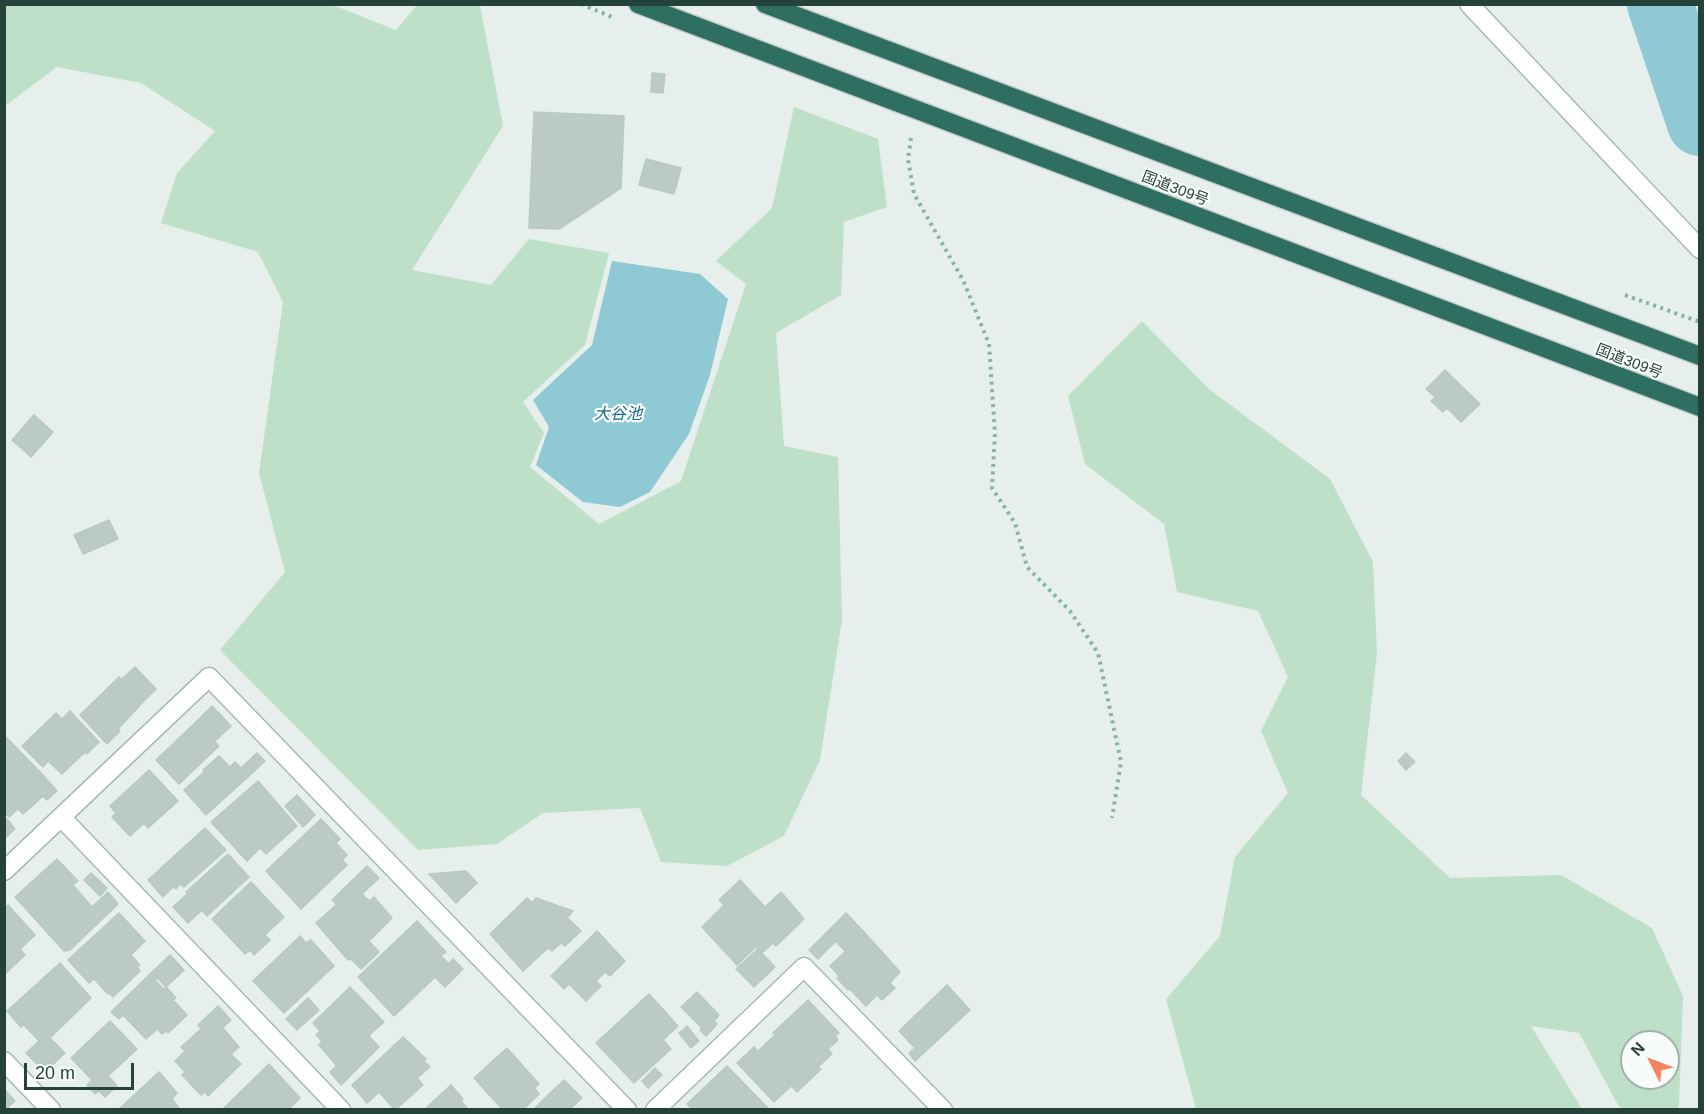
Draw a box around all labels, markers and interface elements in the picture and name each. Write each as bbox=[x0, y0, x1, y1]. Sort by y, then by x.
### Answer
street label: 国道309号 bbox=[1139, 168, 1211, 210]
street label: 国道309号 bbox=[1593, 341, 1665, 383]
water label: 大谷池 bbox=[594, 405, 642, 425]
north arrow bbox=[1620, 1030, 1680, 1090]
text: N bbox=[1628, 1039, 1648, 1059]
scale bar bbox=[27, 1051, 136, 1089]
text: 20 m bbox=[35, 1063, 75, 1083]

